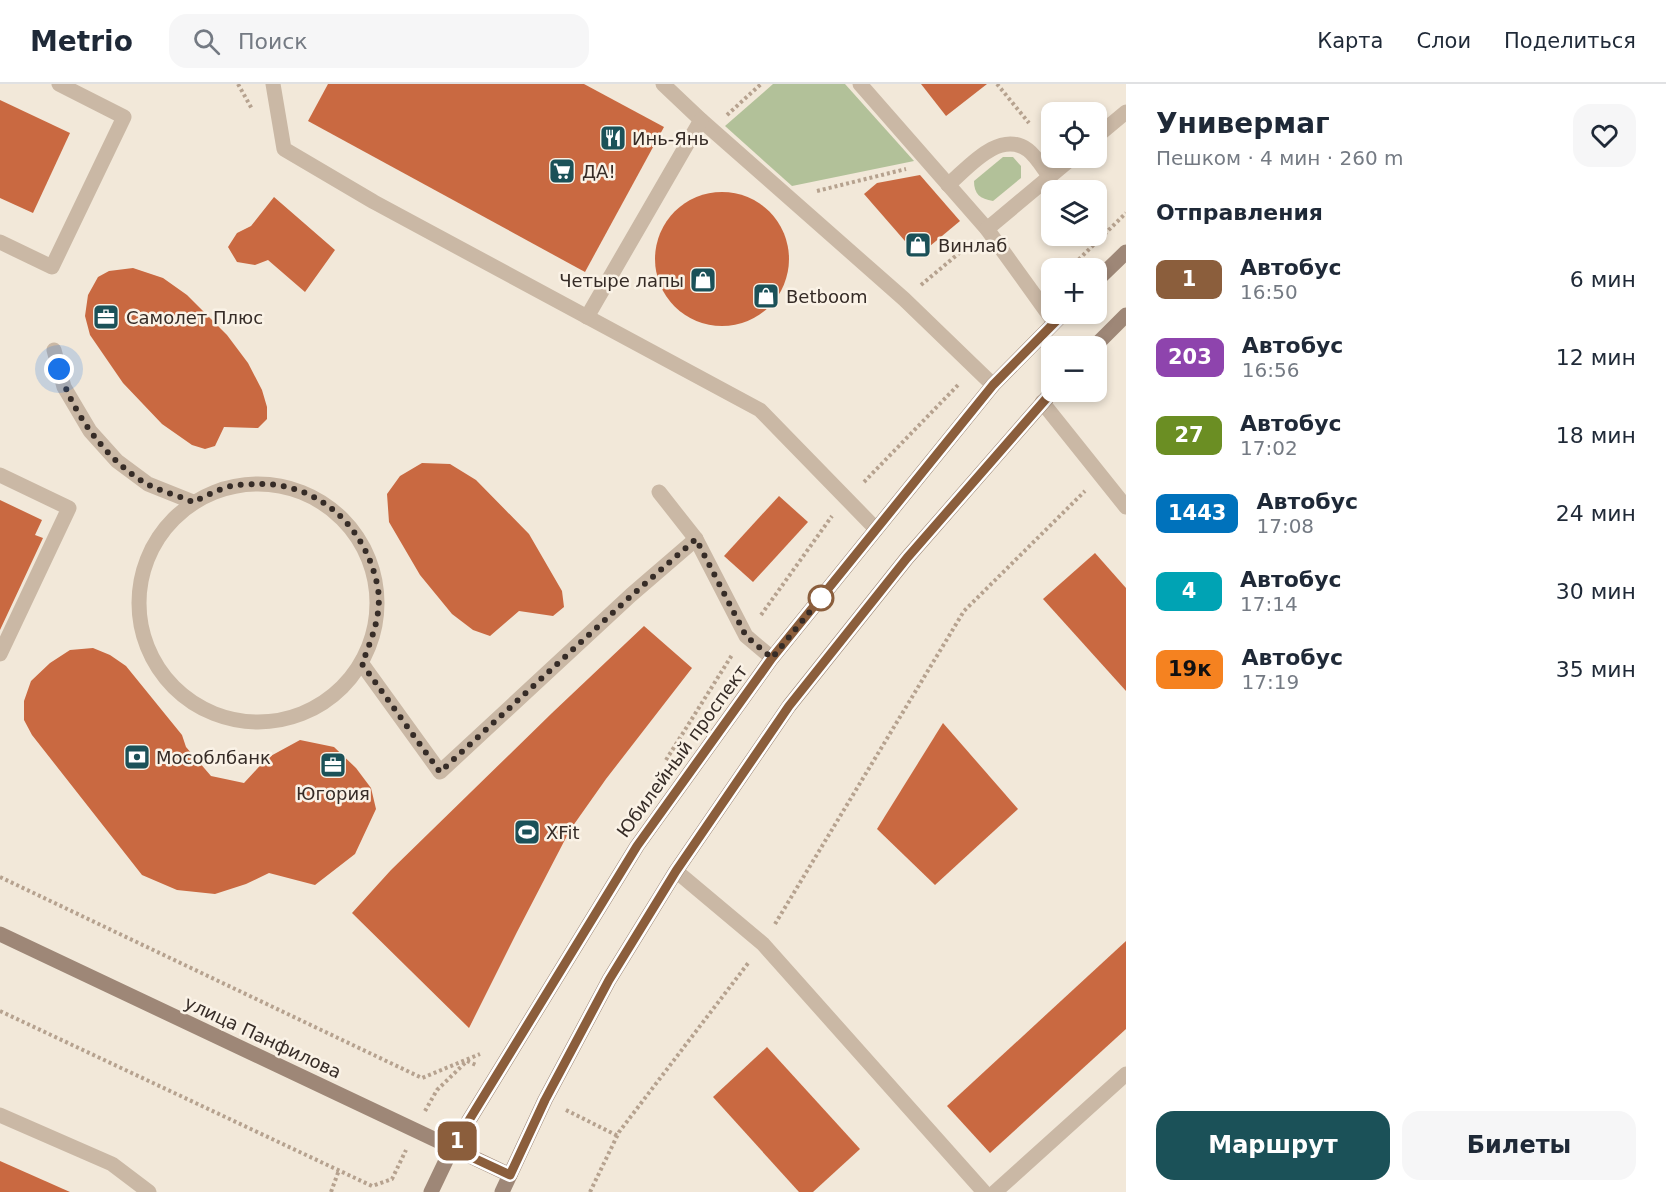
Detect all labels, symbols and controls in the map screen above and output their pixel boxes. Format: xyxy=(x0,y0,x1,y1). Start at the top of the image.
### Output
search box xyxy=(169,14,589,68)
text: Metrio xyxy=(30,25,133,58)
icon: search xyxy=(190,25,223,58)
text: Поиск xyxy=(238,29,308,54)
text: Карта xyxy=(1317,29,1383,53)
text: Слои xyxy=(1416,29,1471,53)
text: Поделиться xyxy=(1504,29,1636,53)
map controls xyxy=(1041,102,1107,402)
button: locate xyxy=(1041,102,1107,168)
button: heart xyxy=(1573,104,1636,167)
text: Универмаг xyxy=(1156,107,1330,140)
restaurant icon: Инь-Янь xyxy=(598,123,628,153)
place label: Инь-Янь xyxy=(632,128,709,149)
text: Пешком · 4 мин · 260 m xyxy=(1156,146,1403,170)
supermarket icon: ДА! xyxy=(547,156,577,186)
place label: ДА! xyxy=(582,161,616,182)
button: layers xyxy=(1041,180,1107,246)
text: Отправления xyxy=(1156,200,1323,225)
shop icon: Винлаб xyxy=(903,230,933,260)
place label: Винлаб xyxy=(938,235,1007,256)
text: Автобус xyxy=(1240,255,1342,280)
button: + xyxy=(1041,258,1107,324)
shop icon: Четыре лапы xyxy=(688,265,718,295)
text: 1 xyxy=(1182,267,1196,291)
text: 6 мин xyxy=(1570,267,1636,292)
place label: Четыре лапы xyxy=(559,270,684,291)
text: 16:50 xyxy=(1240,280,1298,304)
shop icon: Betboom xyxy=(751,281,781,311)
place label: Betboom xyxy=(786,286,867,307)
office icon: Самолет Плюс xyxy=(91,302,121,332)
place label: Самолет Плюс xyxy=(126,307,263,328)
text: Автобус xyxy=(1242,333,1343,358)
button: − xyxy=(1041,336,1107,402)
text: 203 xyxy=(1168,345,1212,369)
text: 12 мин xyxy=(1556,345,1636,370)
your location xyxy=(44,354,74,384)
text: 16:56 xyxy=(1242,358,1299,382)
text: Автобус xyxy=(1240,411,1342,436)
text: 27 xyxy=(1174,423,1204,447)
text: 18 мин xyxy=(1556,423,1636,448)
text: 17:02 xyxy=(1240,436,1298,460)
text: Автобус xyxy=(1256,489,1358,514)
text: 1443 xyxy=(1168,501,1226,525)
text: 24 мин xyxy=(1556,501,1636,526)
text: 17:08 xyxy=(1256,514,1314,538)
text: Автобус xyxy=(1240,567,1342,592)
text: 4 xyxy=(1182,579,1196,603)
text: 30 мин xyxy=(1556,579,1636,604)
unlabelled marker xyxy=(808,585,834,611)
text: 17:14 xyxy=(1240,592,1298,616)
text: Автобус xyxy=(1241,645,1343,670)
text: 19к xyxy=(1168,657,1211,681)
text: 35 мин xyxy=(1556,657,1636,682)
street label: Юбилейный проспект xyxy=(612,661,752,841)
text: 17:19 xyxy=(1241,670,1299,694)
bank icon: Мособлбанк xyxy=(122,742,152,772)
place label: Мособлбанк xyxy=(156,747,271,768)
office icon: Югория xyxy=(318,750,348,780)
place label: Югория xyxy=(296,783,370,804)
sports icon: XFit xyxy=(512,817,542,847)
place label: XFit xyxy=(546,822,579,843)
street label: улица Панфилова xyxy=(181,991,345,1083)
button: Маршрут xyxy=(1156,1111,1390,1180)
button: Билеты xyxy=(1402,1111,1636,1180)
line badge: 1 xyxy=(438,1122,476,1160)
text: 1 xyxy=(450,1129,464,1153)

